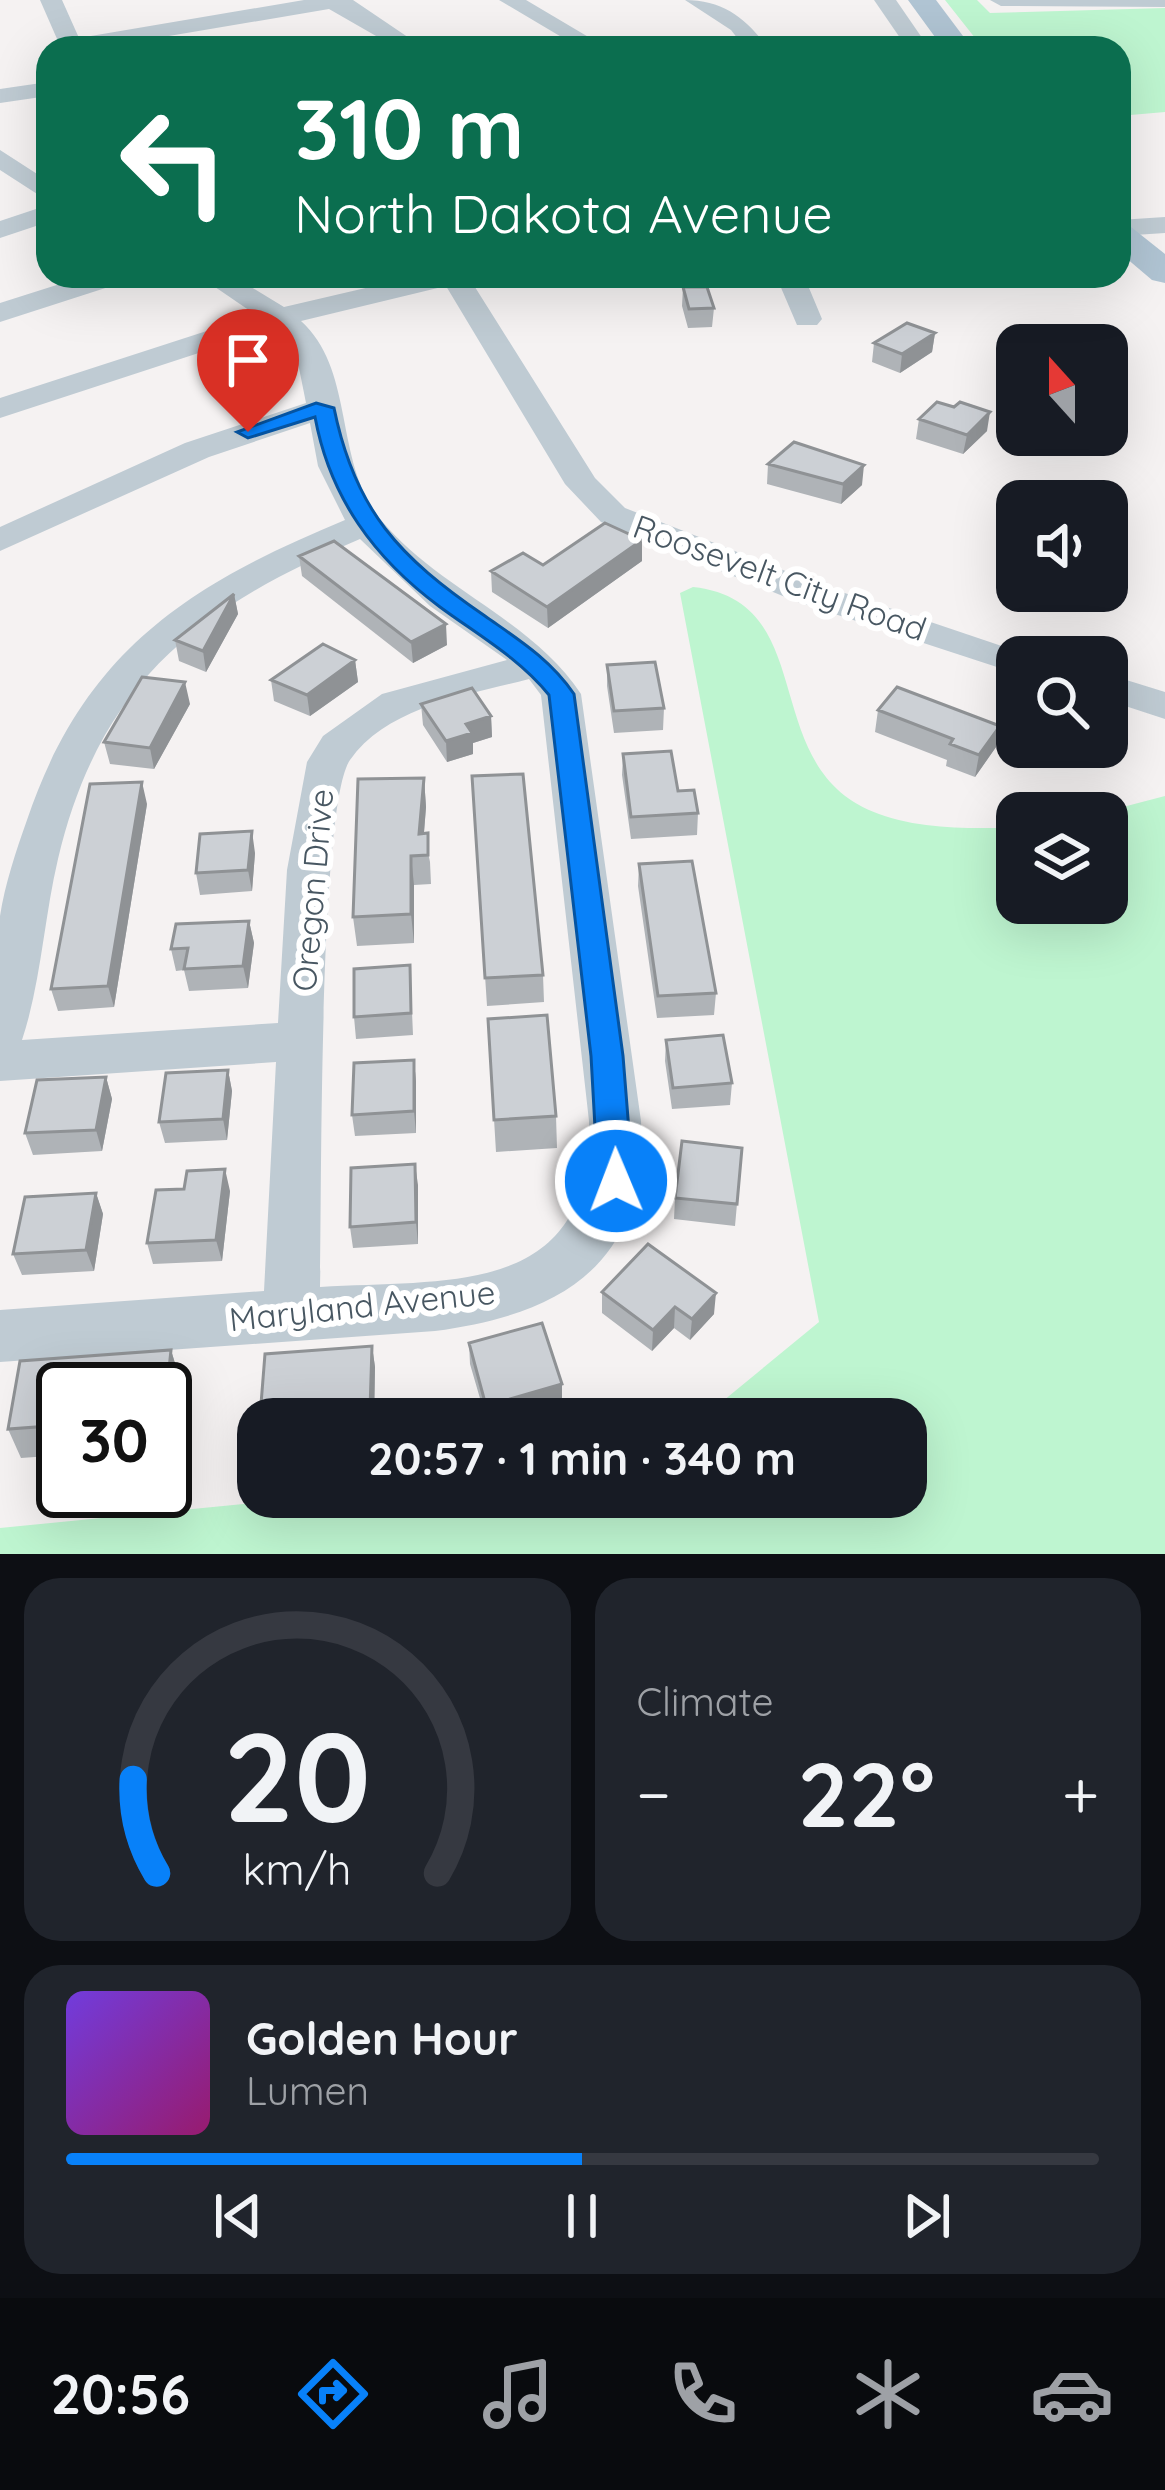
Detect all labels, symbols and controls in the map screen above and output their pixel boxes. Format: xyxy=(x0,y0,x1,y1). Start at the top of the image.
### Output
text: 310 m xyxy=(294,75,524,180)
icon: left xyxy=(96,84,252,240)
text: North Dakota Avenue xyxy=(294,179,833,247)
pin xyxy=(197,309,299,432)
north arrow xyxy=(996,324,1128,456)
map controls xyxy=(996,324,1128,924)
icon: arrive xyxy=(215,327,281,393)
button: sound xyxy=(996,480,1128,612)
street label: Roosevelt City Road xyxy=(628,505,932,649)
button: search xyxy=(996,636,1128,768)
street label: Oregon Drive xyxy=(283,787,341,993)
button: layers xyxy=(996,792,1128,924)
position arrow xyxy=(553,1118,679,1244)
street label: Maryland Avenue xyxy=(227,1271,497,1339)
speed limit sign: 30 xyxy=(36,1362,192,1518)
text: 20:57 · 1 min · 340 m xyxy=(368,1430,796,1486)
text: Climate xyxy=(637,1677,774,1726)
text: 20 xyxy=(223,1697,371,1853)
text: 22° xyxy=(797,1737,935,1850)
text: − xyxy=(637,1752,671,1835)
text: + xyxy=(1062,1752,1099,1835)
text: km/h xyxy=(243,1841,352,1895)
text: Golden Hour xyxy=(246,2010,518,2066)
text: Lumen xyxy=(246,2066,369,2115)
icon: previous xyxy=(205,2183,271,2249)
icon: pause xyxy=(549,2183,615,2249)
icon: next xyxy=(894,2183,960,2249)
icon: directions xyxy=(291,2352,375,2436)
icon: music xyxy=(476,2352,560,2436)
icon: phone xyxy=(661,2352,745,2436)
icon: climate xyxy=(846,2352,930,2436)
icon: car xyxy=(1030,2352,1114,2436)
text: 20:56 xyxy=(50,2360,190,2428)

